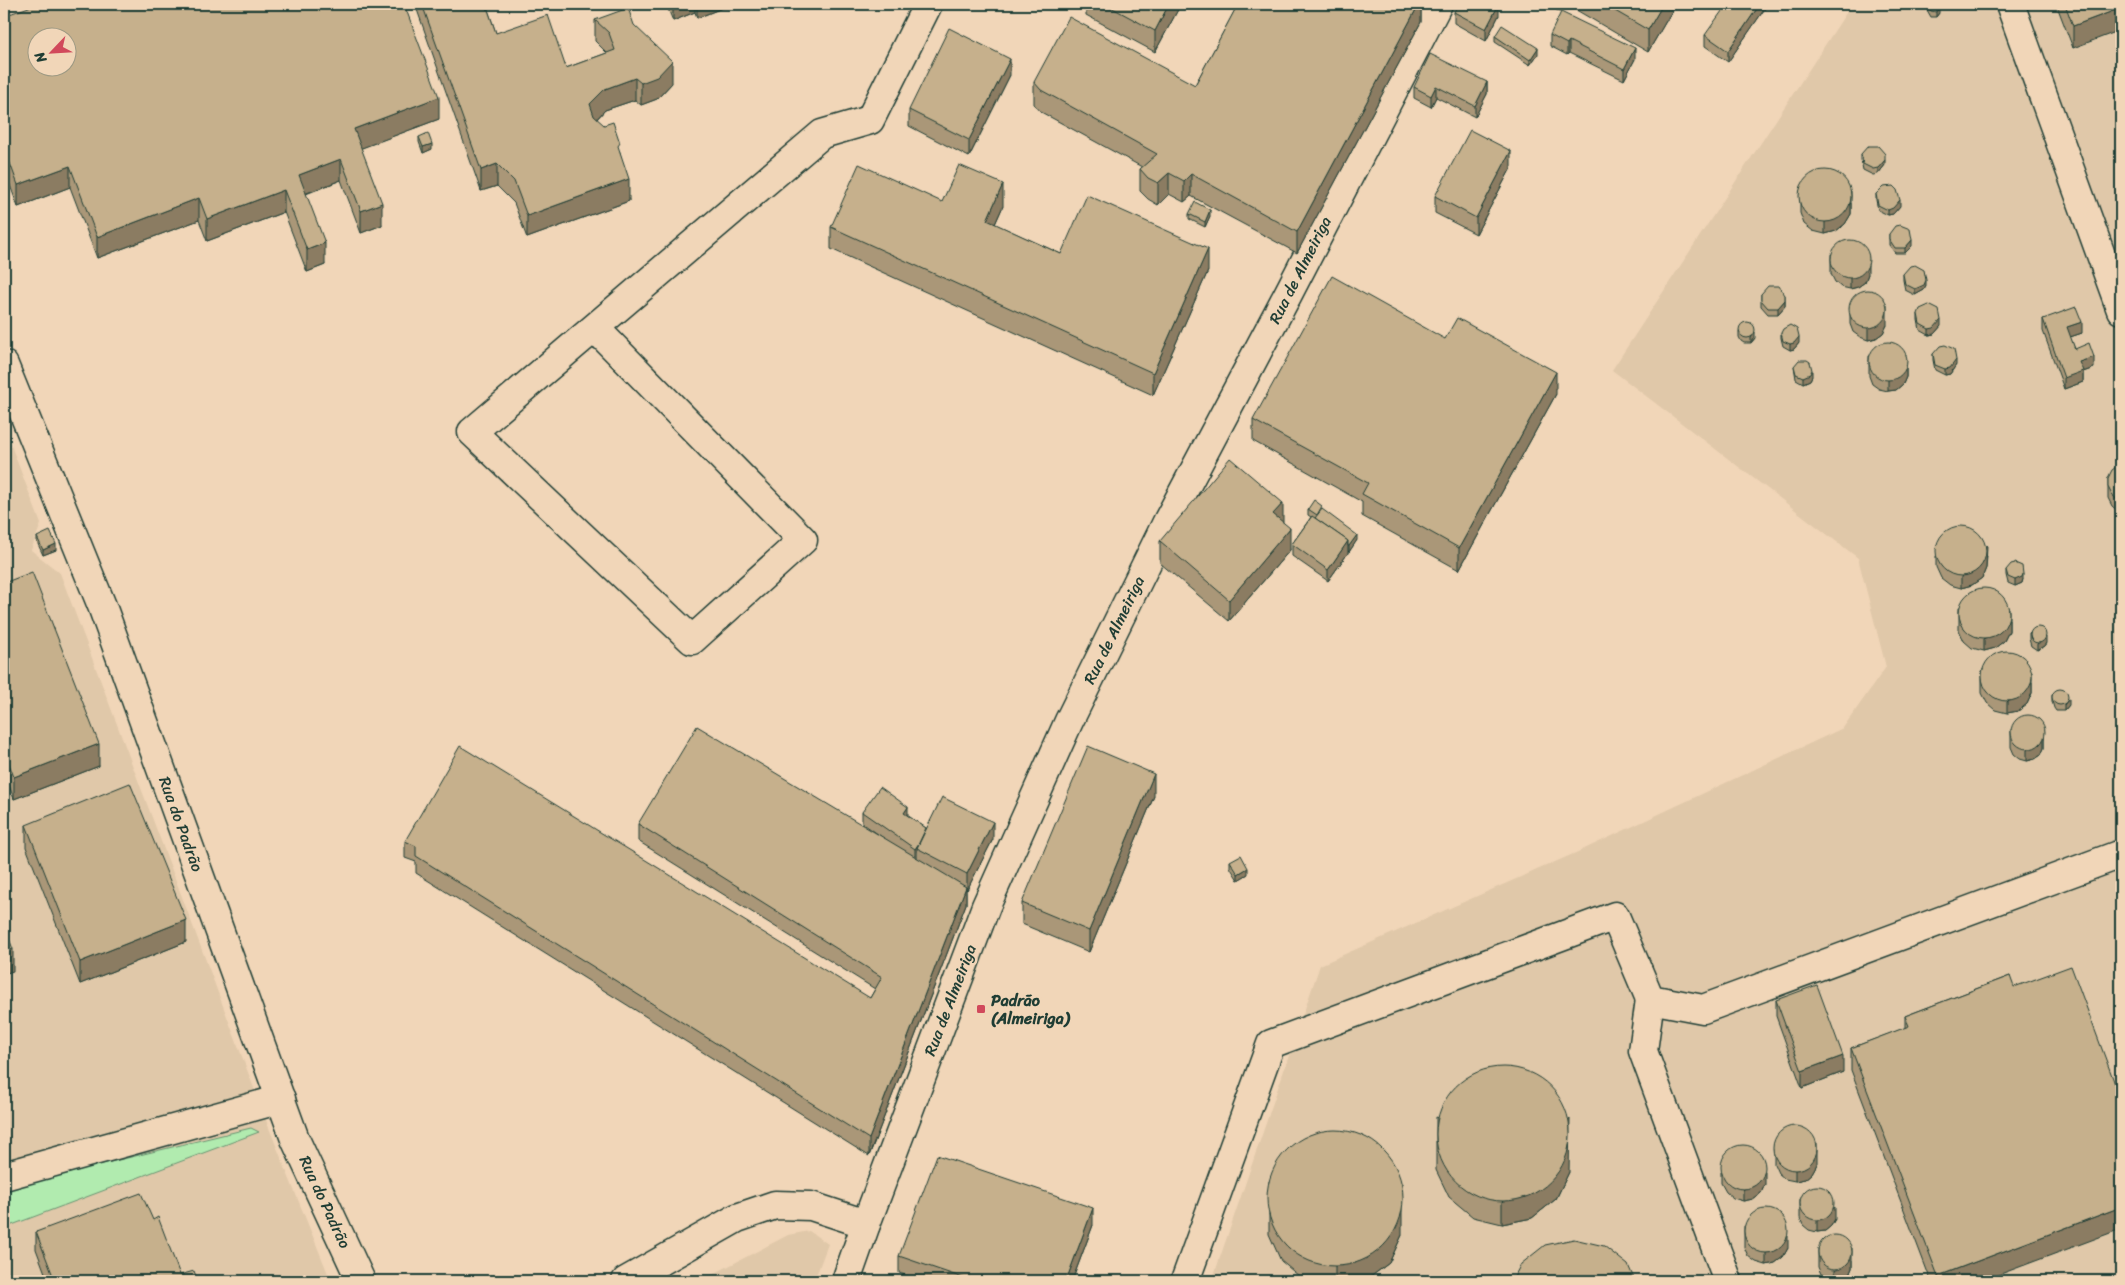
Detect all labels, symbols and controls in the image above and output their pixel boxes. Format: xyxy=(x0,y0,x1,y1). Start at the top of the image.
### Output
north arrow xyxy=(28,28,78,78)
text: N xyxy=(27,47,54,68)
street label: Rua de Almeiriga xyxy=(1260,211,1340,329)
street label: Rua de Almeiriga xyxy=(1075,571,1153,689)
street label: Rua do Padrão xyxy=(150,772,212,876)
street label: Rua de Almeiriga xyxy=(915,940,985,1060)
place label: Padrão (Almeiriga) xyxy=(991,986,1071,1033)
marker: Padrão (Almeiriga) xyxy=(975,1003,987,1015)
street label: Rua do Padrão xyxy=(291,1151,359,1253)

